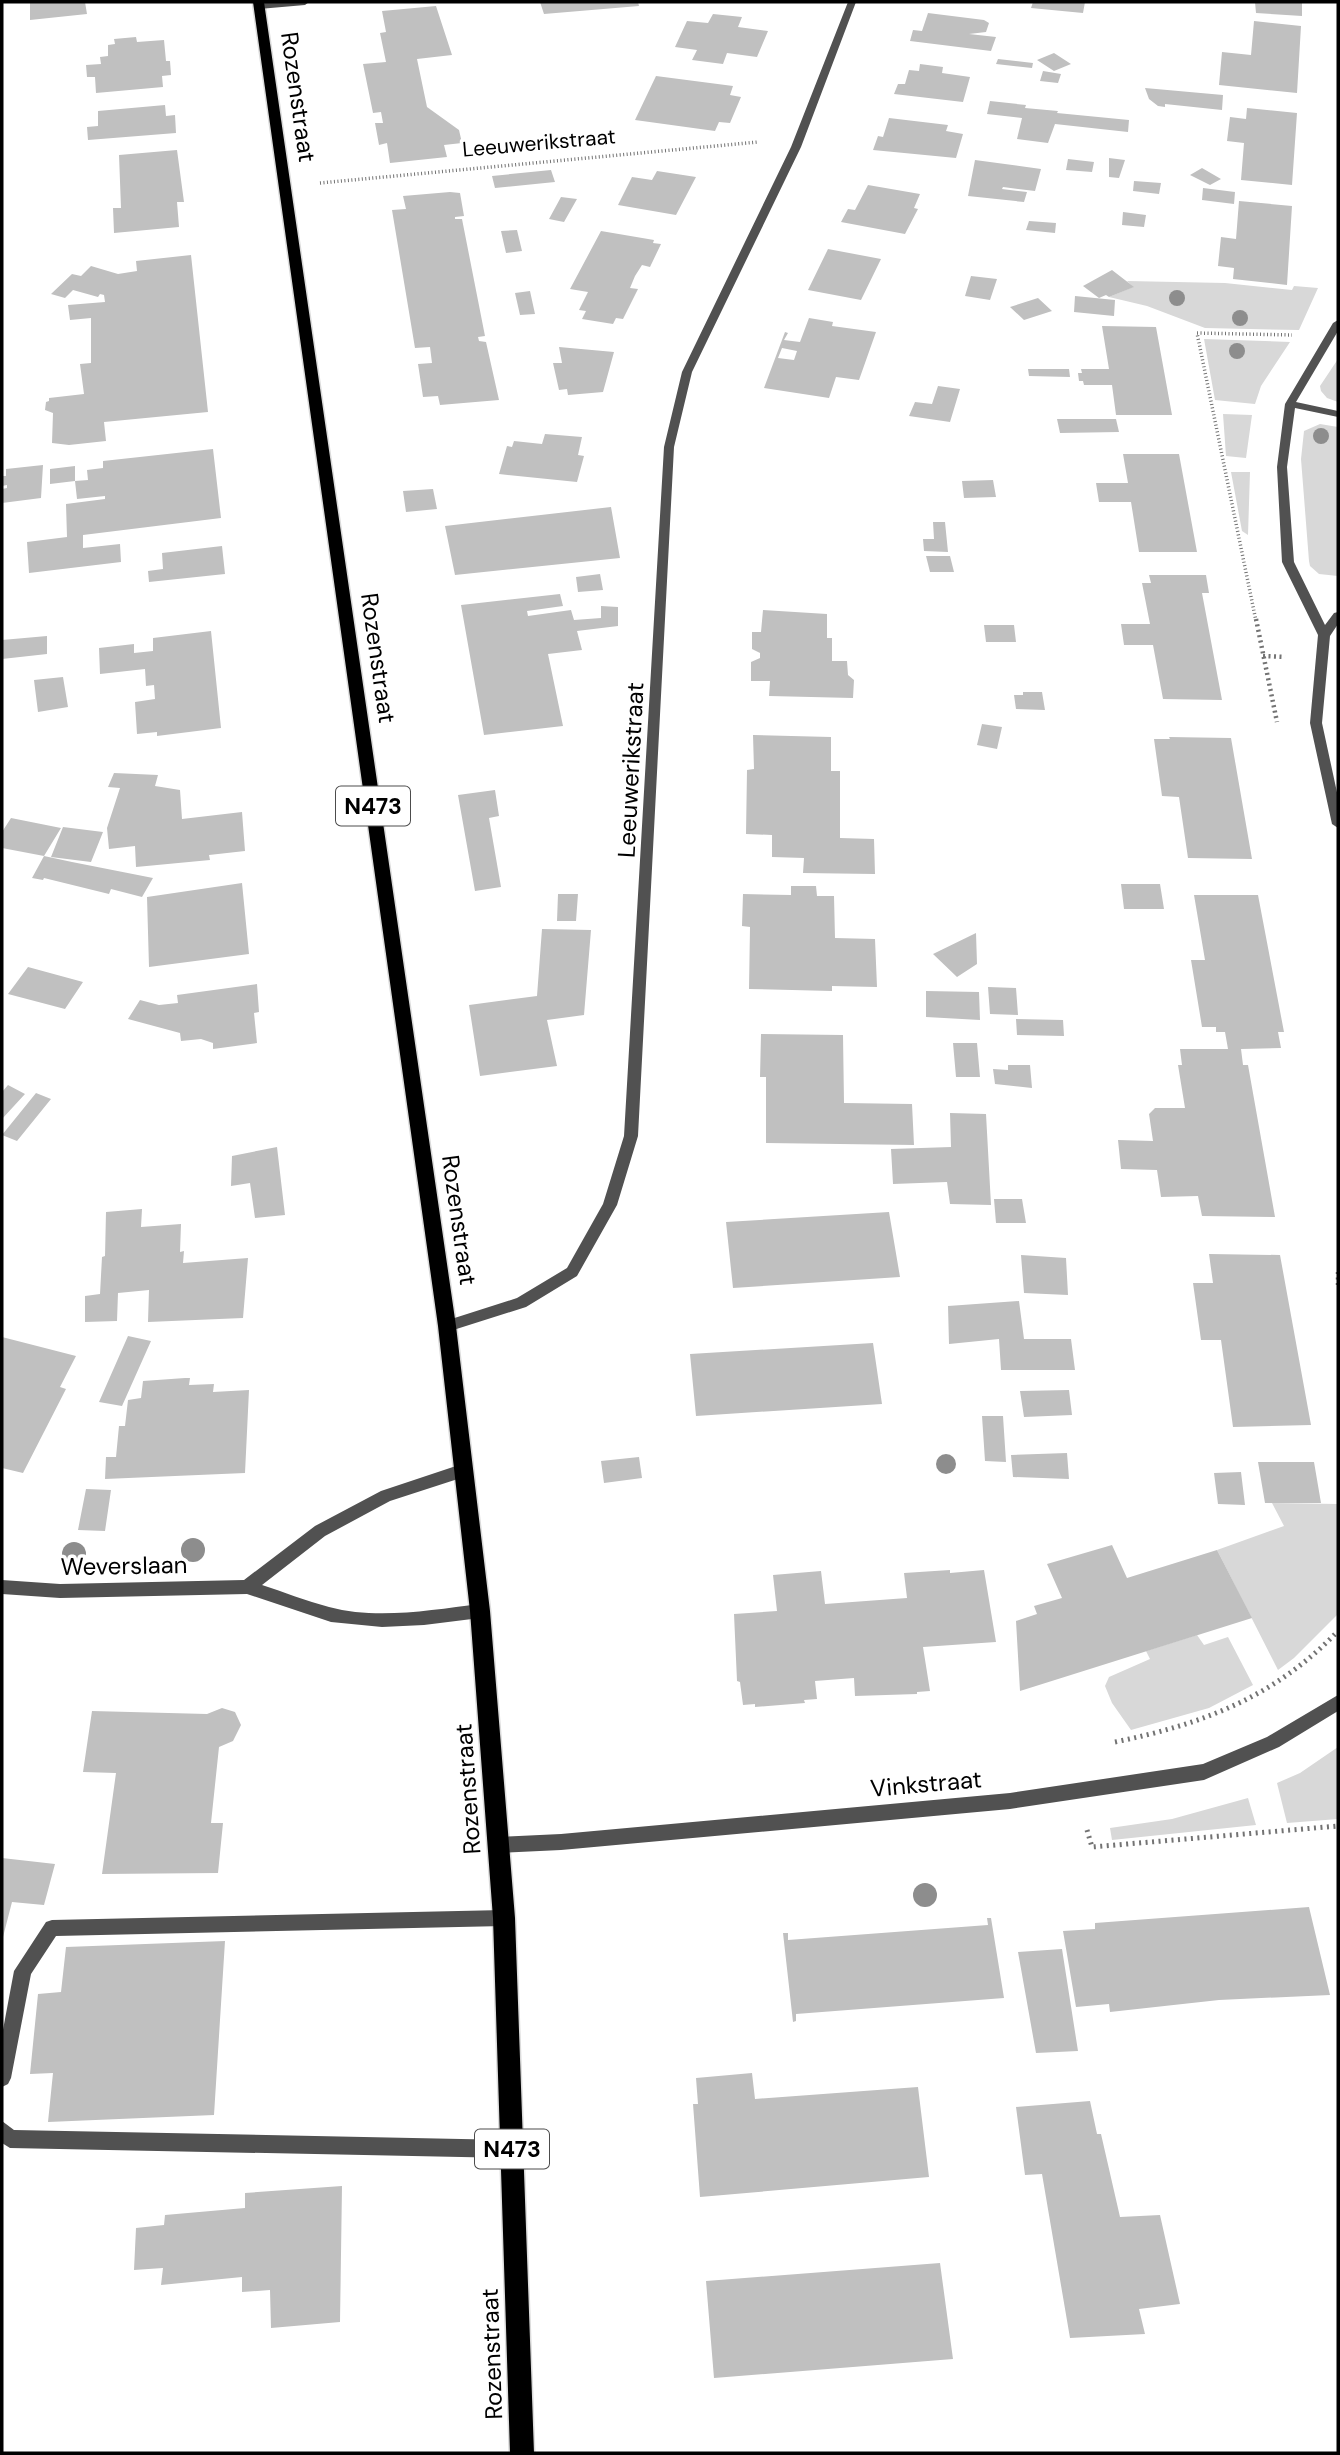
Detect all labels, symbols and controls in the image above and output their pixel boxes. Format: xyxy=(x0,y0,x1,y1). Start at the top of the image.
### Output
street label: Rozenstraat xyxy=(274,30,323,164)
street label: Leeuwerikstraat xyxy=(461,122,617,164)
street label: Rozenstraat xyxy=(354,591,403,725)
street label: Leeuwerikstraat xyxy=(610,681,651,859)
road number: N473 xyxy=(336,786,410,826)
street label: Rozenstraat xyxy=(435,1153,484,1287)
street label: Weverslaan xyxy=(60,1549,188,1582)
street label: Rozenstraat xyxy=(447,1723,488,1856)
street label: Vinkstraat xyxy=(869,1763,983,1804)
road number: N473 xyxy=(475,2130,549,2168)
street label: Rozenstraat xyxy=(474,2288,509,2420)

